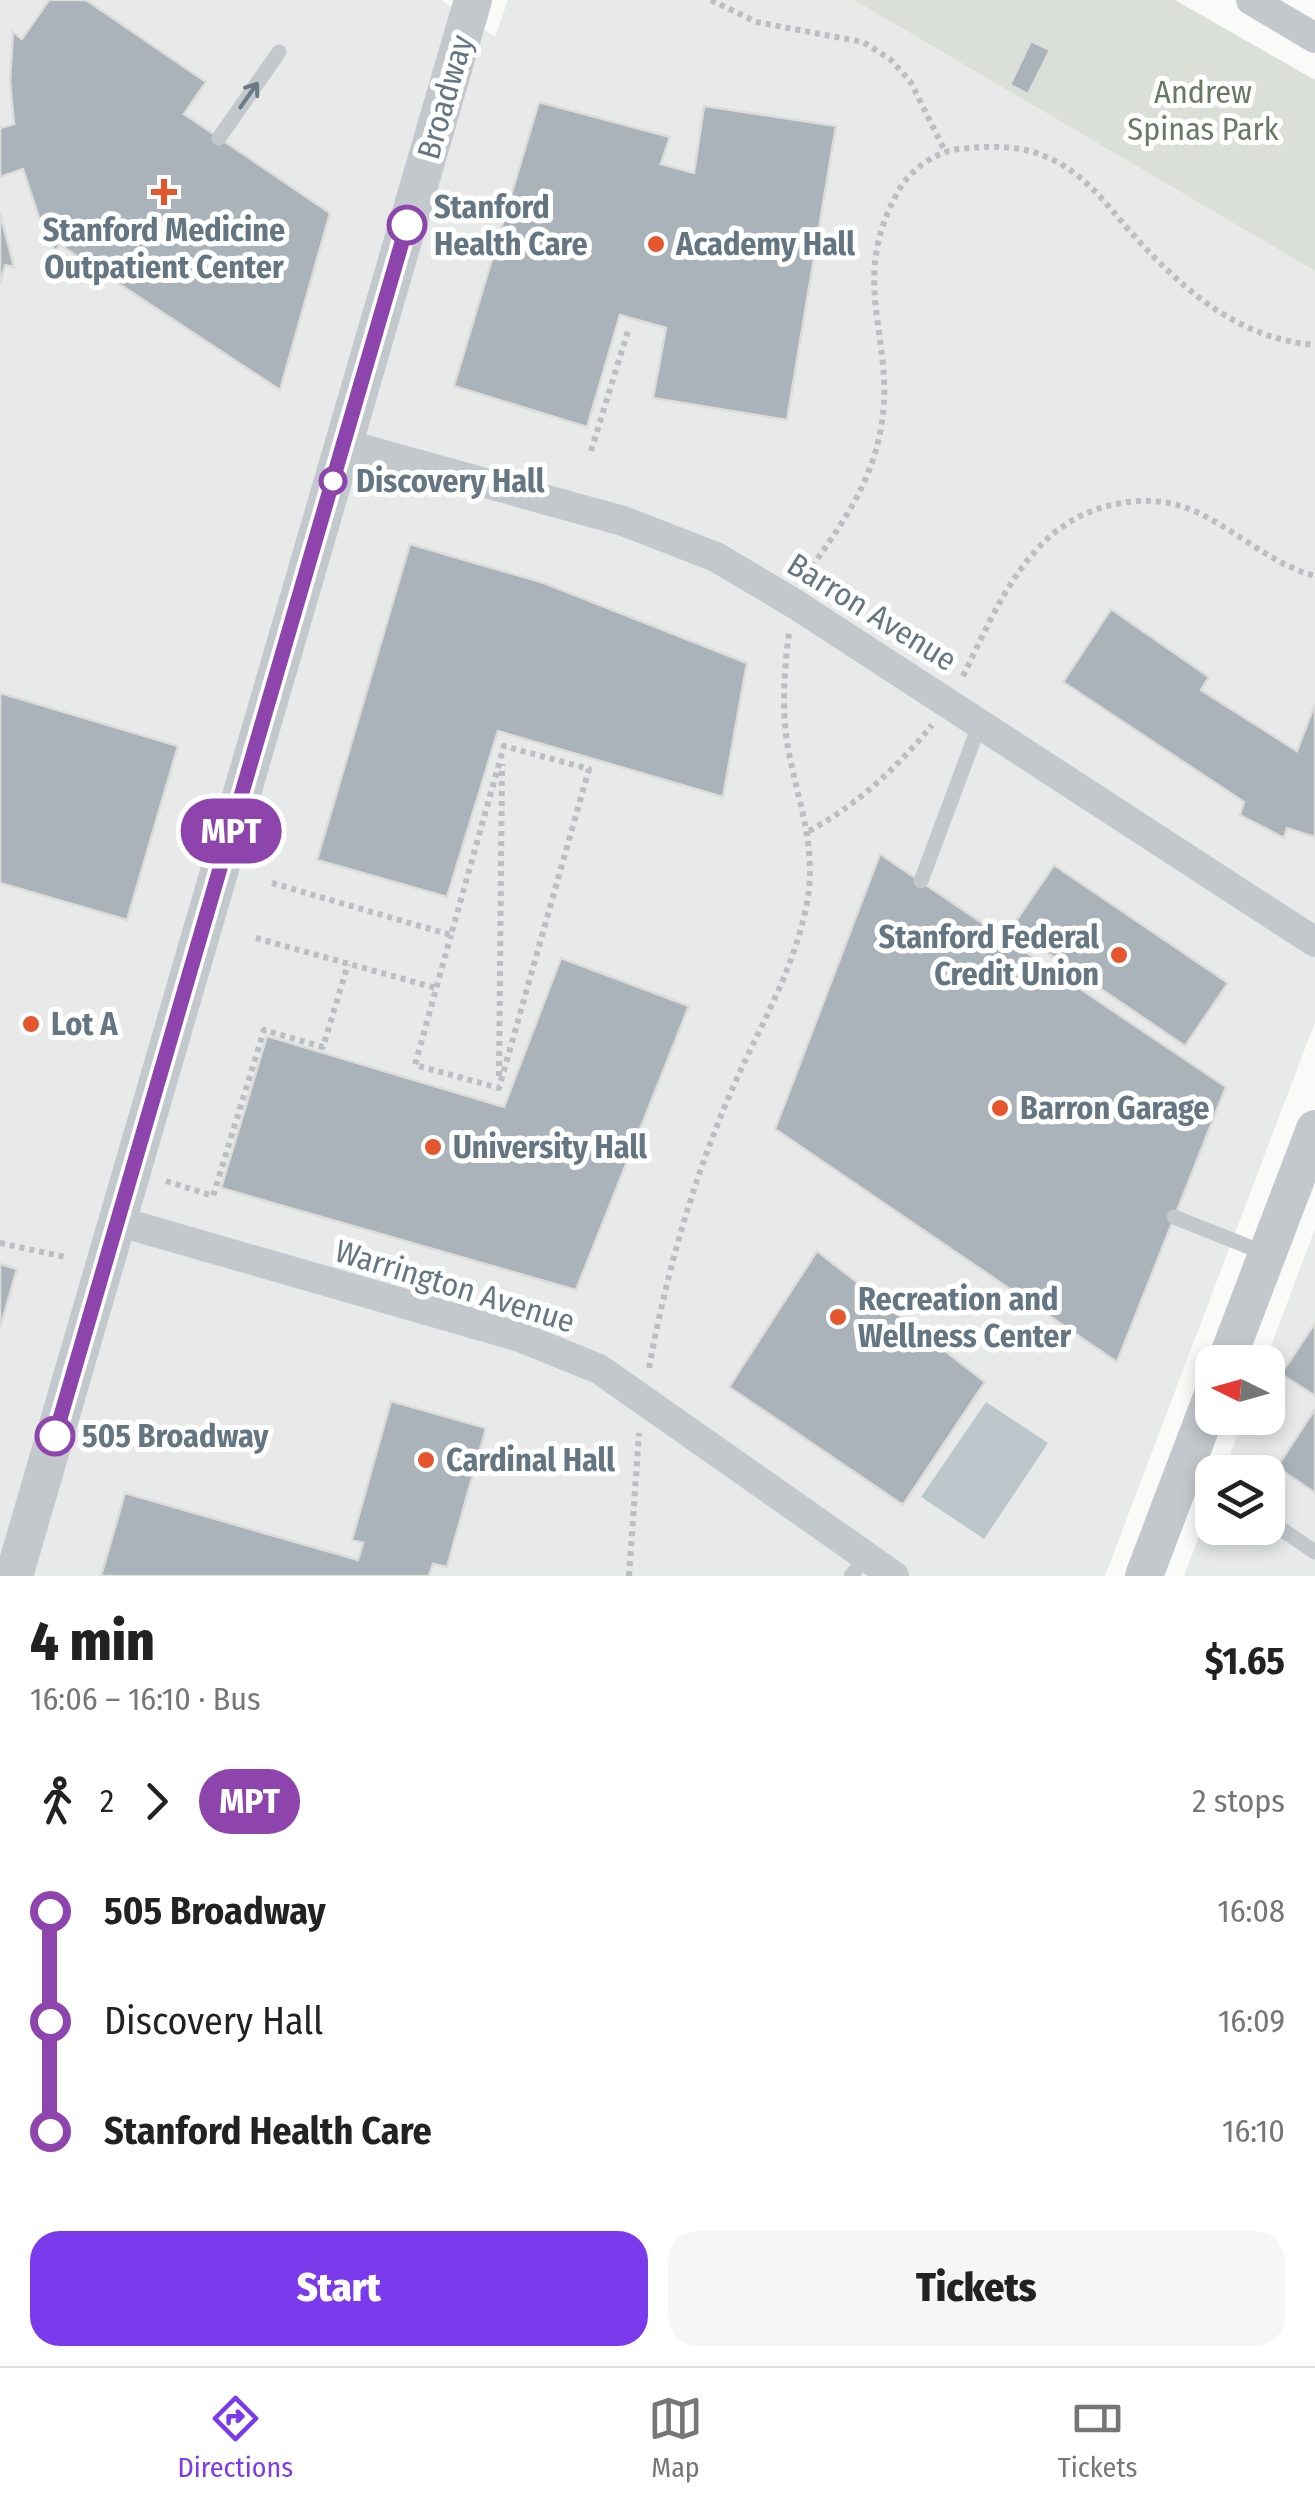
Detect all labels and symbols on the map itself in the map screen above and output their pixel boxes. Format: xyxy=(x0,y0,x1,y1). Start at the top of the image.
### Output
street label: Broadway xyxy=(409,30,481,163)
park label: Andrew Spinas Park xyxy=(1127,73,1279,148)
one-way arrow xyxy=(238,82,259,109)
marker: Stanford Medicine Outpatient Center xyxy=(151,179,177,205)
place label: Stanford Health Care xyxy=(434,188,588,263)
marker: Stanford Health Care xyxy=(388,206,426,244)
place label: Stanford Medicine Outpatient Center xyxy=(43,211,285,286)
place label: Academy Hall xyxy=(675,225,855,263)
marker: Academy Hall xyxy=(645,233,667,255)
place label: Discovery Hall xyxy=(356,462,545,500)
marker: Discovery Hall xyxy=(320,468,346,494)
street label: Barron Avenue xyxy=(781,545,963,679)
line badge: MPT xyxy=(174,798,288,864)
place label: Stanford Federal Credit Union xyxy=(879,918,1099,993)
marker: Stanford Federal Credit Union xyxy=(1108,944,1130,966)
place label: Lot A xyxy=(51,1005,118,1043)
marker: Lot A xyxy=(20,1013,42,1035)
place label: Barron Garage xyxy=(1020,1089,1209,1127)
marker: Barron Garage xyxy=(989,1097,1011,1119)
place label: University Hall xyxy=(453,1128,647,1166)
marker: University Hall xyxy=(422,1136,444,1158)
street label: Warrington Avenue xyxy=(331,1232,579,1340)
place label: Recreation and Wellness Center xyxy=(858,1280,1072,1355)
marker: Recreation and Wellness Center xyxy=(827,1306,849,1328)
north arrow xyxy=(1195,1345,1285,1435)
marker: 505 Broadway xyxy=(36,1417,74,1455)
place label: 505 Broadway xyxy=(82,1417,269,1455)
place label: Cardinal Hall xyxy=(446,1441,615,1479)
marker: Cardinal Hall xyxy=(415,1449,437,1471)

